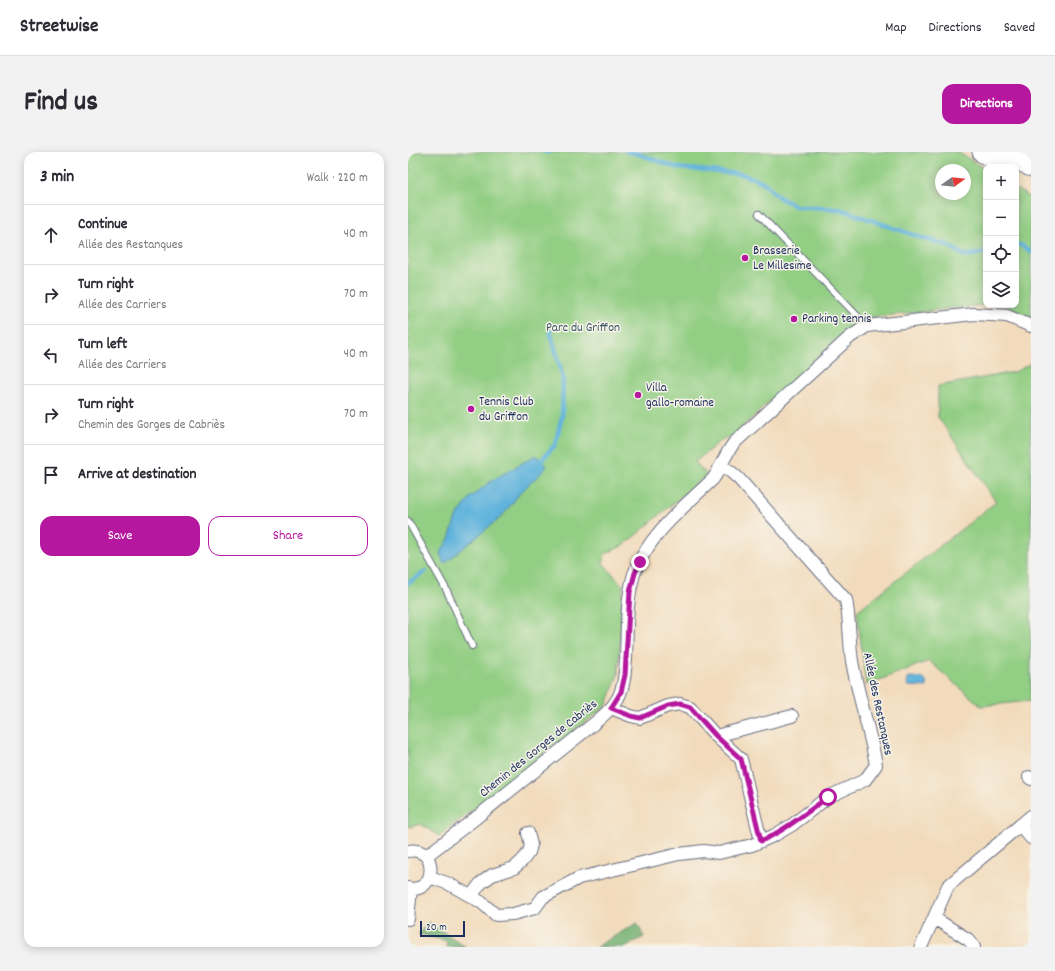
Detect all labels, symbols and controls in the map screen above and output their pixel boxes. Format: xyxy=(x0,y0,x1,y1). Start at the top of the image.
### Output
text: Streetwise xyxy=(20,14,98,41)
text: Map xyxy=(885,18,907,38)
text: Directions xyxy=(929,18,982,38)
text: Saved xyxy=(1004,18,1035,38)
text: Find us xyxy=(24,84,98,124)
button: Directions xyxy=(942,84,1031,124)
north arrow xyxy=(935,164,971,200)
map controls xyxy=(983,164,1019,308)
button: + xyxy=(983,164,1019,200)
text: 3 min xyxy=(40,166,74,190)
text: Walk · 220 m xyxy=(307,169,368,188)
button: − xyxy=(983,200,1019,236)
text: Continue xyxy=(78,214,127,236)
icon: ahead xyxy=(40,224,62,246)
text: 40 m xyxy=(344,225,368,244)
text: Allée des Restanques xyxy=(78,236,183,255)
button: locate xyxy=(983,236,1019,272)
place label: Brasserie Le Millesime xyxy=(753,242,812,276)
marker: Brasserie Le Millesime xyxy=(740,253,750,263)
button: layers xyxy=(983,272,1019,308)
text: Turn right xyxy=(78,274,134,296)
icon: right xyxy=(40,284,62,306)
text: 70 m xyxy=(344,285,368,304)
text: Allée des Carriers xyxy=(78,296,166,315)
place label: Parking tennis xyxy=(802,310,872,329)
marker: Parking tennis xyxy=(789,314,799,324)
park label: Parc du Griffon xyxy=(546,319,620,338)
text: Turn left xyxy=(78,334,127,356)
icon: left xyxy=(40,344,62,366)
text: 40 m xyxy=(344,345,368,364)
text: Allée des Carriers xyxy=(78,356,166,375)
place label: Villa gallo-romaine xyxy=(646,379,714,413)
marker: Villa gallo-romaine xyxy=(633,390,643,400)
place label: Tennis Club du Griffon xyxy=(479,393,534,427)
text: Turn right xyxy=(78,394,134,416)
icon: right xyxy=(40,404,62,426)
marker: Tennis Club du Griffon xyxy=(466,404,476,414)
text: 70 m xyxy=(344,405,368,424)
text: Chemin des Gorges de Cabriès xyxy=(78,416,225,435)
icon: arrive xyxy=(40,464,62,486)
text: Arrive at destination xyxy=(78,464,196,486)
button: Save xyxy=(40,516,200,556)
button: Share xyxy=(208,516,368,556)
route end xyxy=(631,553,649,571)
street label: Allée des Restanques xyxy=(857,651,897,757)
street label: Chemin des Gorges de Cabriès xyxy=(476,695,602,803)
route start xyxy=(819,788,837,806)
scale bar xyxy=(420,919,465,938)
text: 20 m xyxy=(426,920,447,936)

